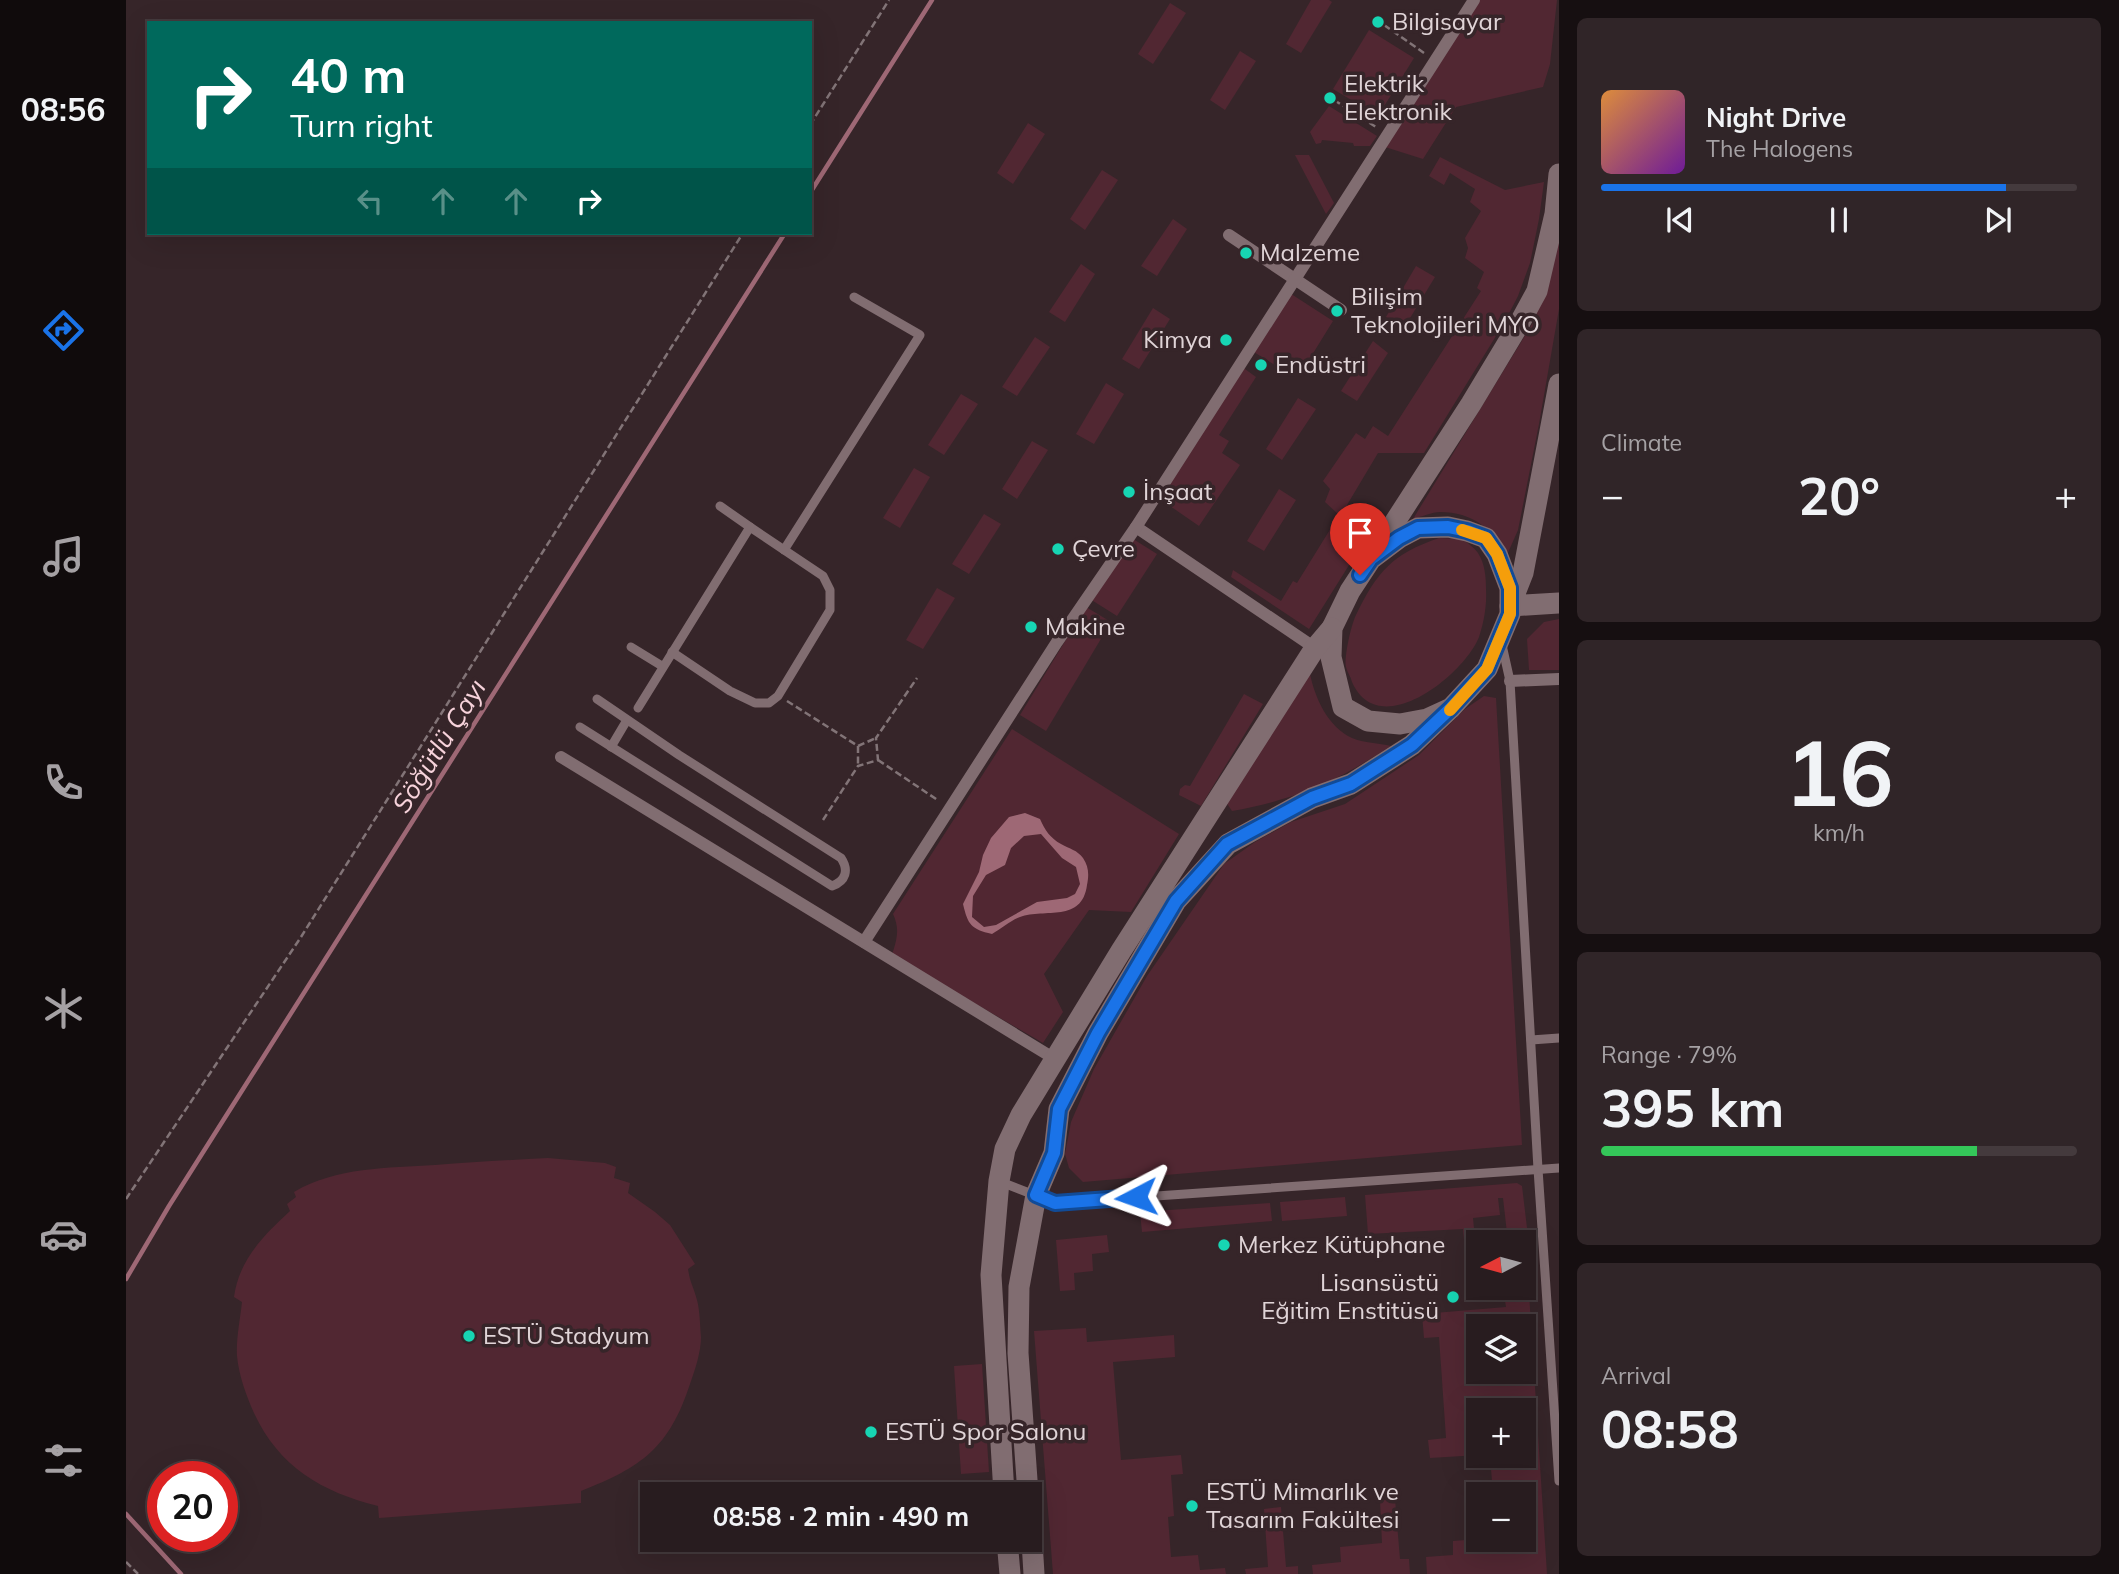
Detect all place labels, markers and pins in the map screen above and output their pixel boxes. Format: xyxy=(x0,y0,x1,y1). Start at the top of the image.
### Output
place label: Bilgisayar xyxy=(1392,6,1502,36)
marker: Bilgisayar xyxy=(1370,14,1386,30)
place label: Elektrik Elektronik xyxy=(1344,68,1452,126)
marker: Elektrik Elektronik xyxy=(1322,90,1338,106)
place label: Malzeme xyxy=(1260,237,1360,267)
marker: Malzeme xyxy=(1238,245,1254,261)
place label: Bilişim Teknolojileri MYO xyxy=(1351,281,1540,339)
marker: Bilişim Teknolojileri MYO xyxy=(1329,303,1345,319)
place label: Kimya xyxy=(1143,324,1212,354)
marker: Kimya xyxy=(1218,332,1234,348)
place label: Endüstri xyxy=(1275,349,1366,379)
marker: Endüstri xyxy=(1253,357,1269,373)
place label: İnşaat xyxy=(1143,476,1212,506)
marker: İnşaat xyxy=(1121,484,1137,500)
pin xyxy=(1330,503,1390,575)
place label: Çevre xyxy=(1072,533,1135,563)
marker: Çevre xyxy=(1050,541,1066,557)
place label: Makine xyxy=(1045,611,1125,641)
marker: Makine xyxy=(1023,619,1039,635)
place label: Merkez Kütüphane xyxy=(1238,1229,1445,1259)
marker: Merkez Kütüphane xyxy=(1216,1237,1232,1253)
place label: Lisansüstü Eğitim Enstitüsü xyxy=(1261,1267,1439,1325)
marker: Lisansüstü Eğitim Enstitüsü xyxy=(1445,1289,1461,1305)
place label: ESTÜ Stadyum xyxy=(483,1320,650,1350)
marker: ESTÜ Stadyum xyxy=(461,1328,477,1344)
place label: ESTÜ Spor Salonu xyxy=(885,1416,1086,1446)
marker: ESTÜ Spor Salonu xyxy=(863,1424,879,1440)
place label: ESTÜ Mimarlık ve Tasarım Fakültesi xyxy=(1206,1476,1399,1534)
marker: ESTÜ Mimarlık ve Tasarım Fakültesi xyxy=(1184,1498,1200,1514)

